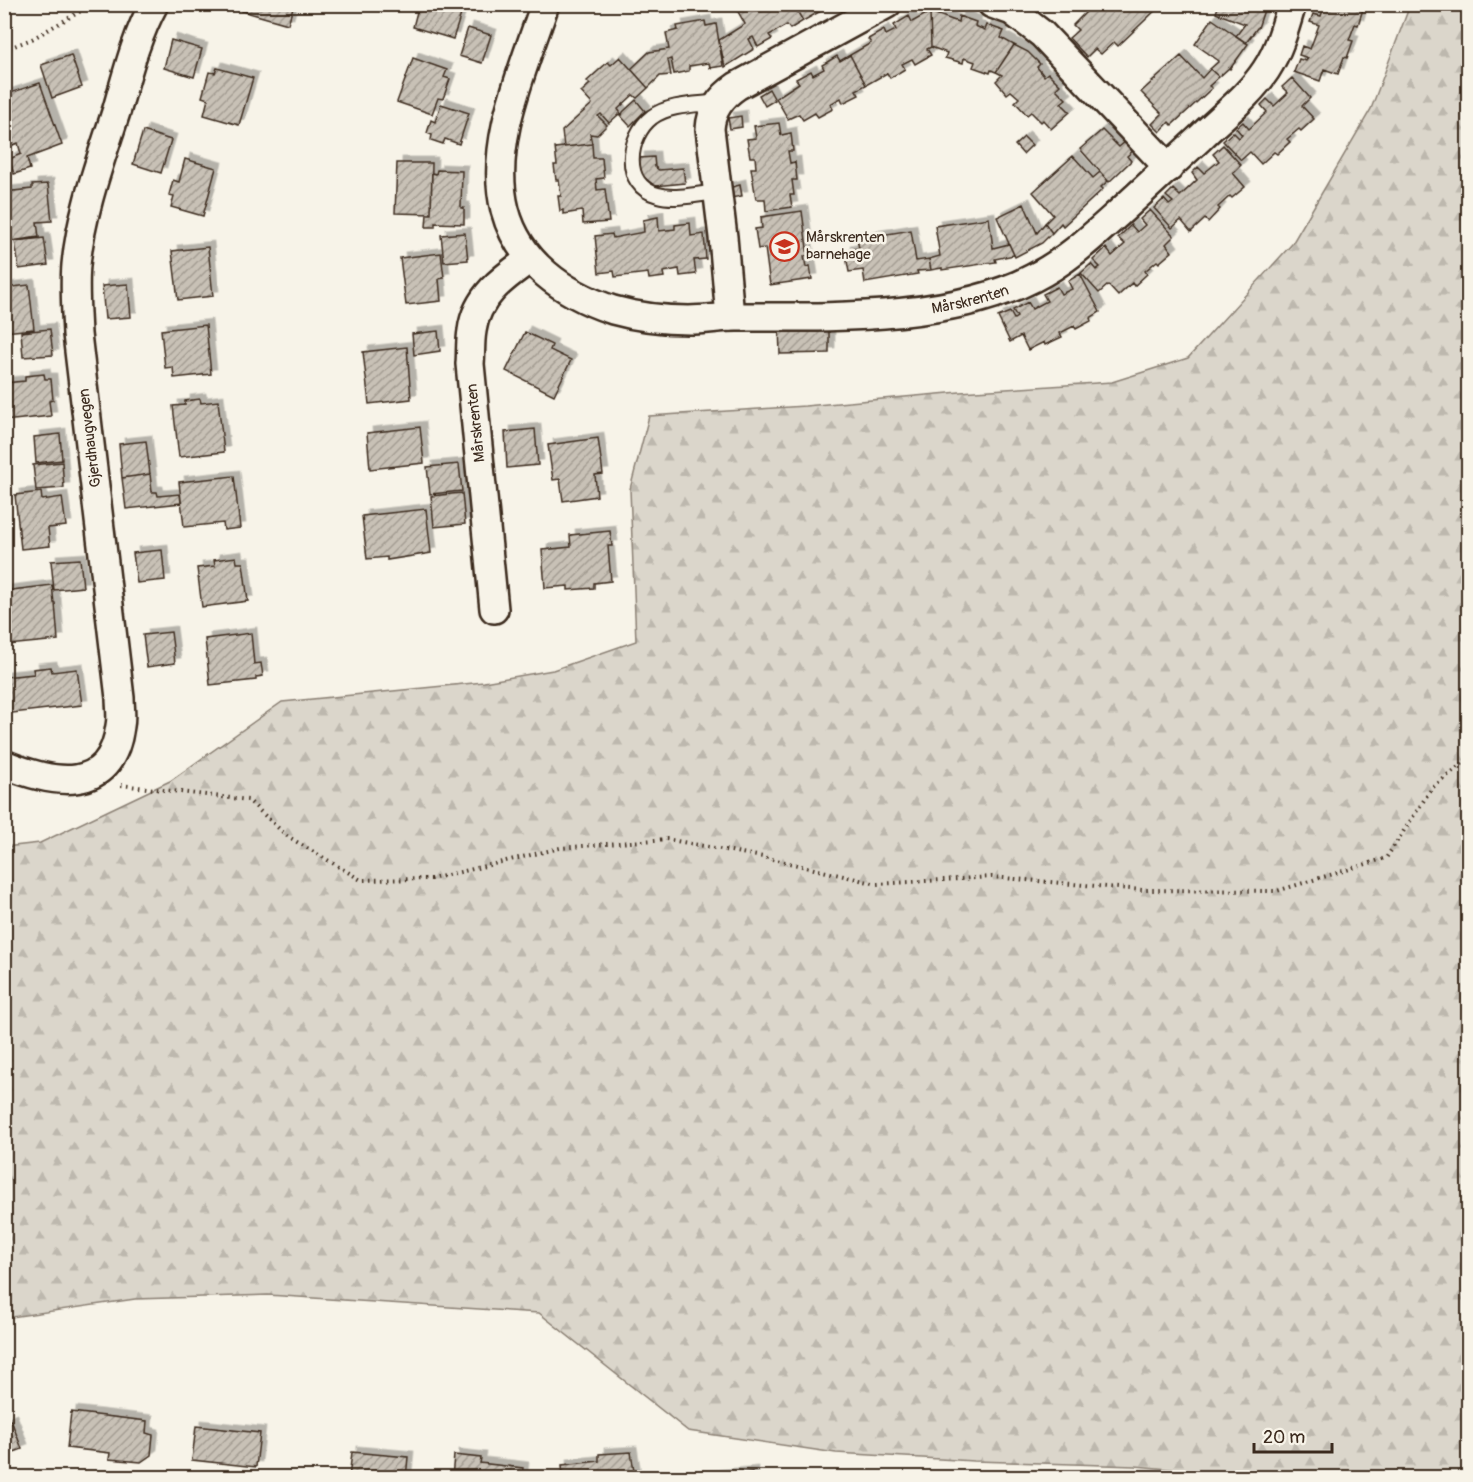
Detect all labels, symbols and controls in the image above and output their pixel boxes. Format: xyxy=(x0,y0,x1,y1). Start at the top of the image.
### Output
place label: Mårskrenten barnehage xyxy=(806,228,885,264)
school or university icon: Mårskrenten barnehage xyxy=(769,230,801,262)
street label: Mårskrenten xyxy=(930,280,1011,318)
street label: Mårskrenten xyxy=(462,383,490,463)
street label: Gjerdhaugvegen xyxy=(75,388,105,488)
scale bar xyxy=(1254,1416,1332,1454)
text: 20 m xyxy=(1263,1426,1305,1449)

